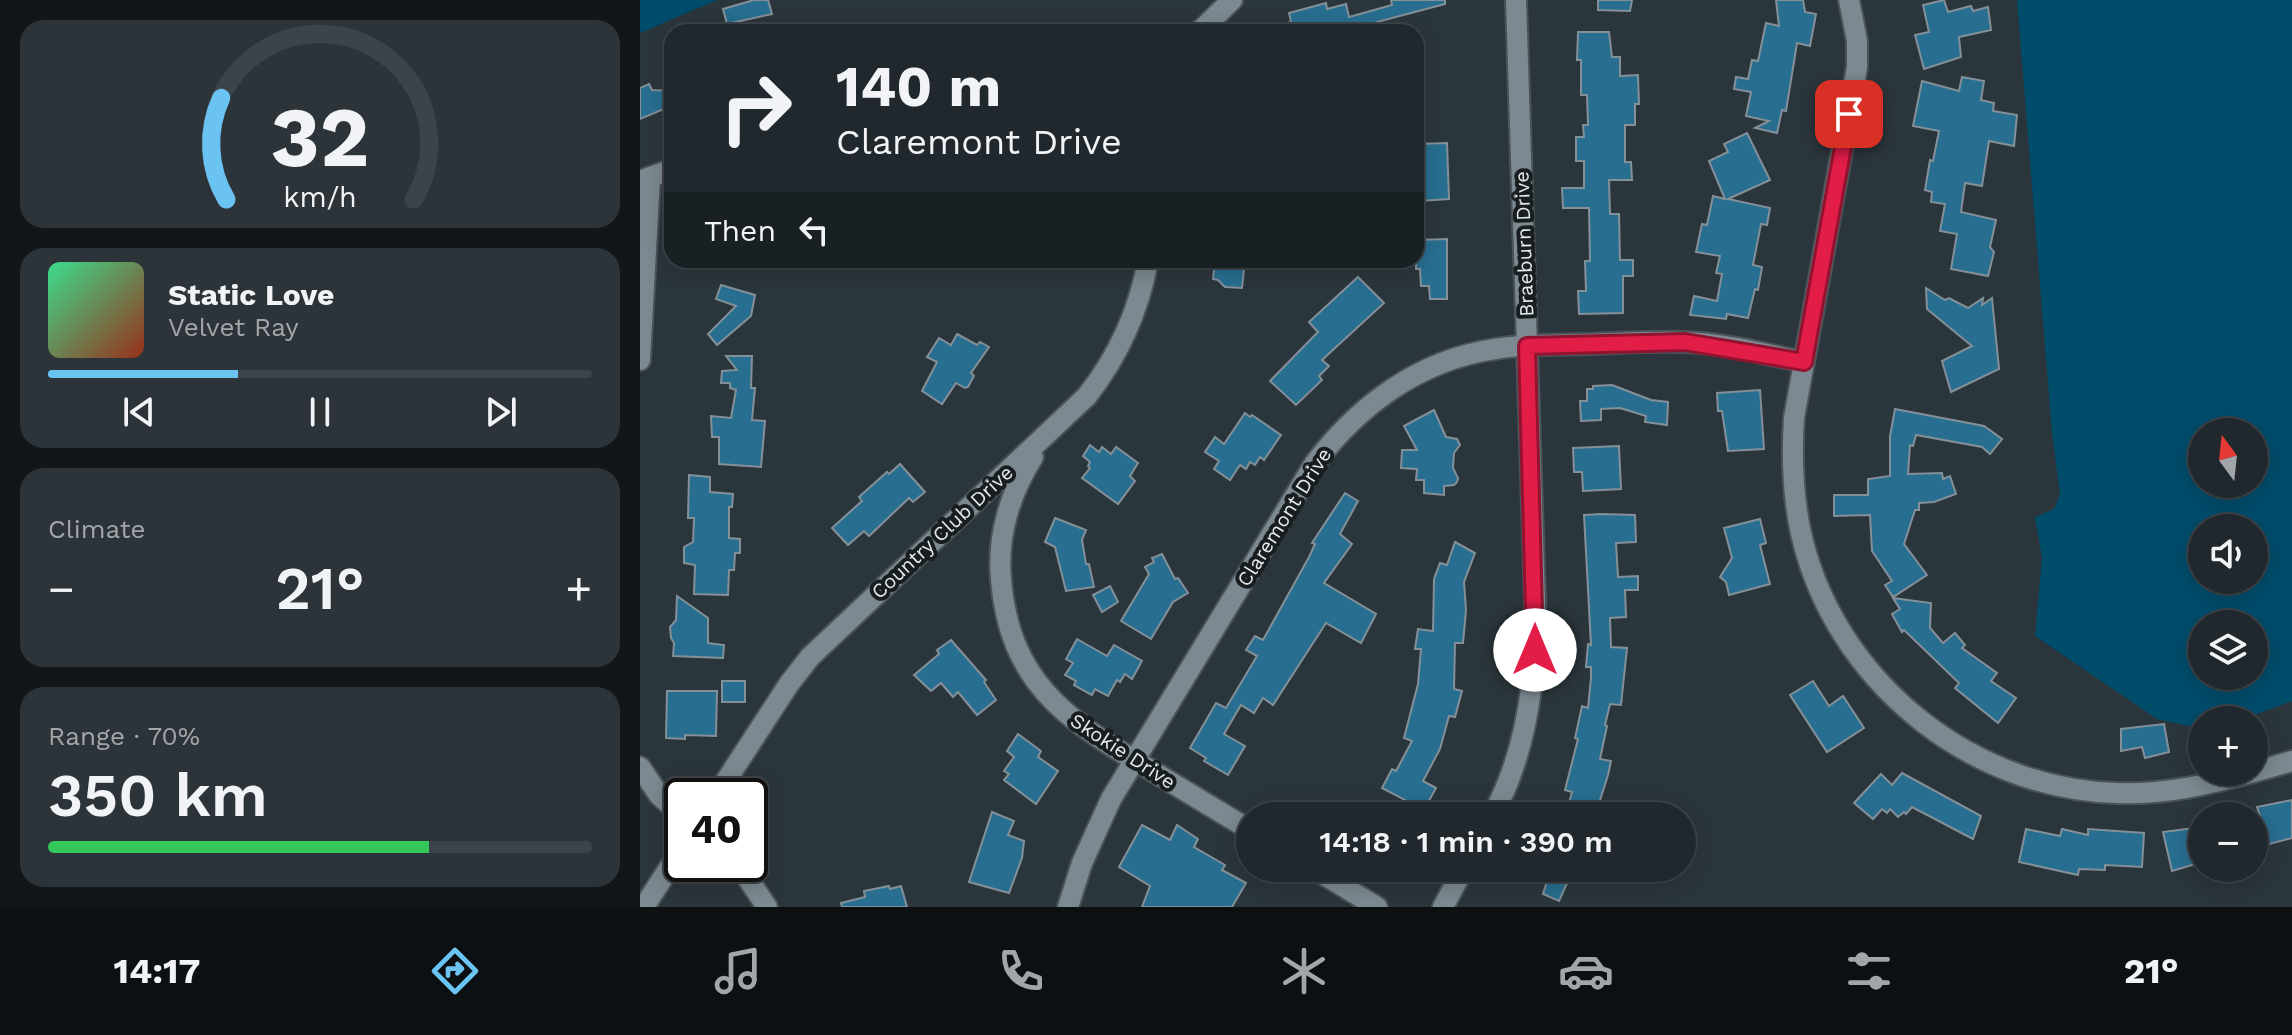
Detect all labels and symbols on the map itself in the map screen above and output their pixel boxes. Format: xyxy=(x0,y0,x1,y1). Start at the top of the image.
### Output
pin xyxy=(1815,80,1883,148)
street label: Braeburn Drive xyxy=(1509,171,1539,317)
north arrow xyxy=(2188,418,2268,498)
street label: Claremont Drive xyxy=(1232,443,1336,591)
street label: Country Club Drive xyxy=(866,460,1018,604)
position arrow xyxy=(1493,608,1577,692)
street label: Skokie Drive xyxy=(1066,708,1180,794)
speed limit sign: 40 xyxy=(664,778,768,882)

